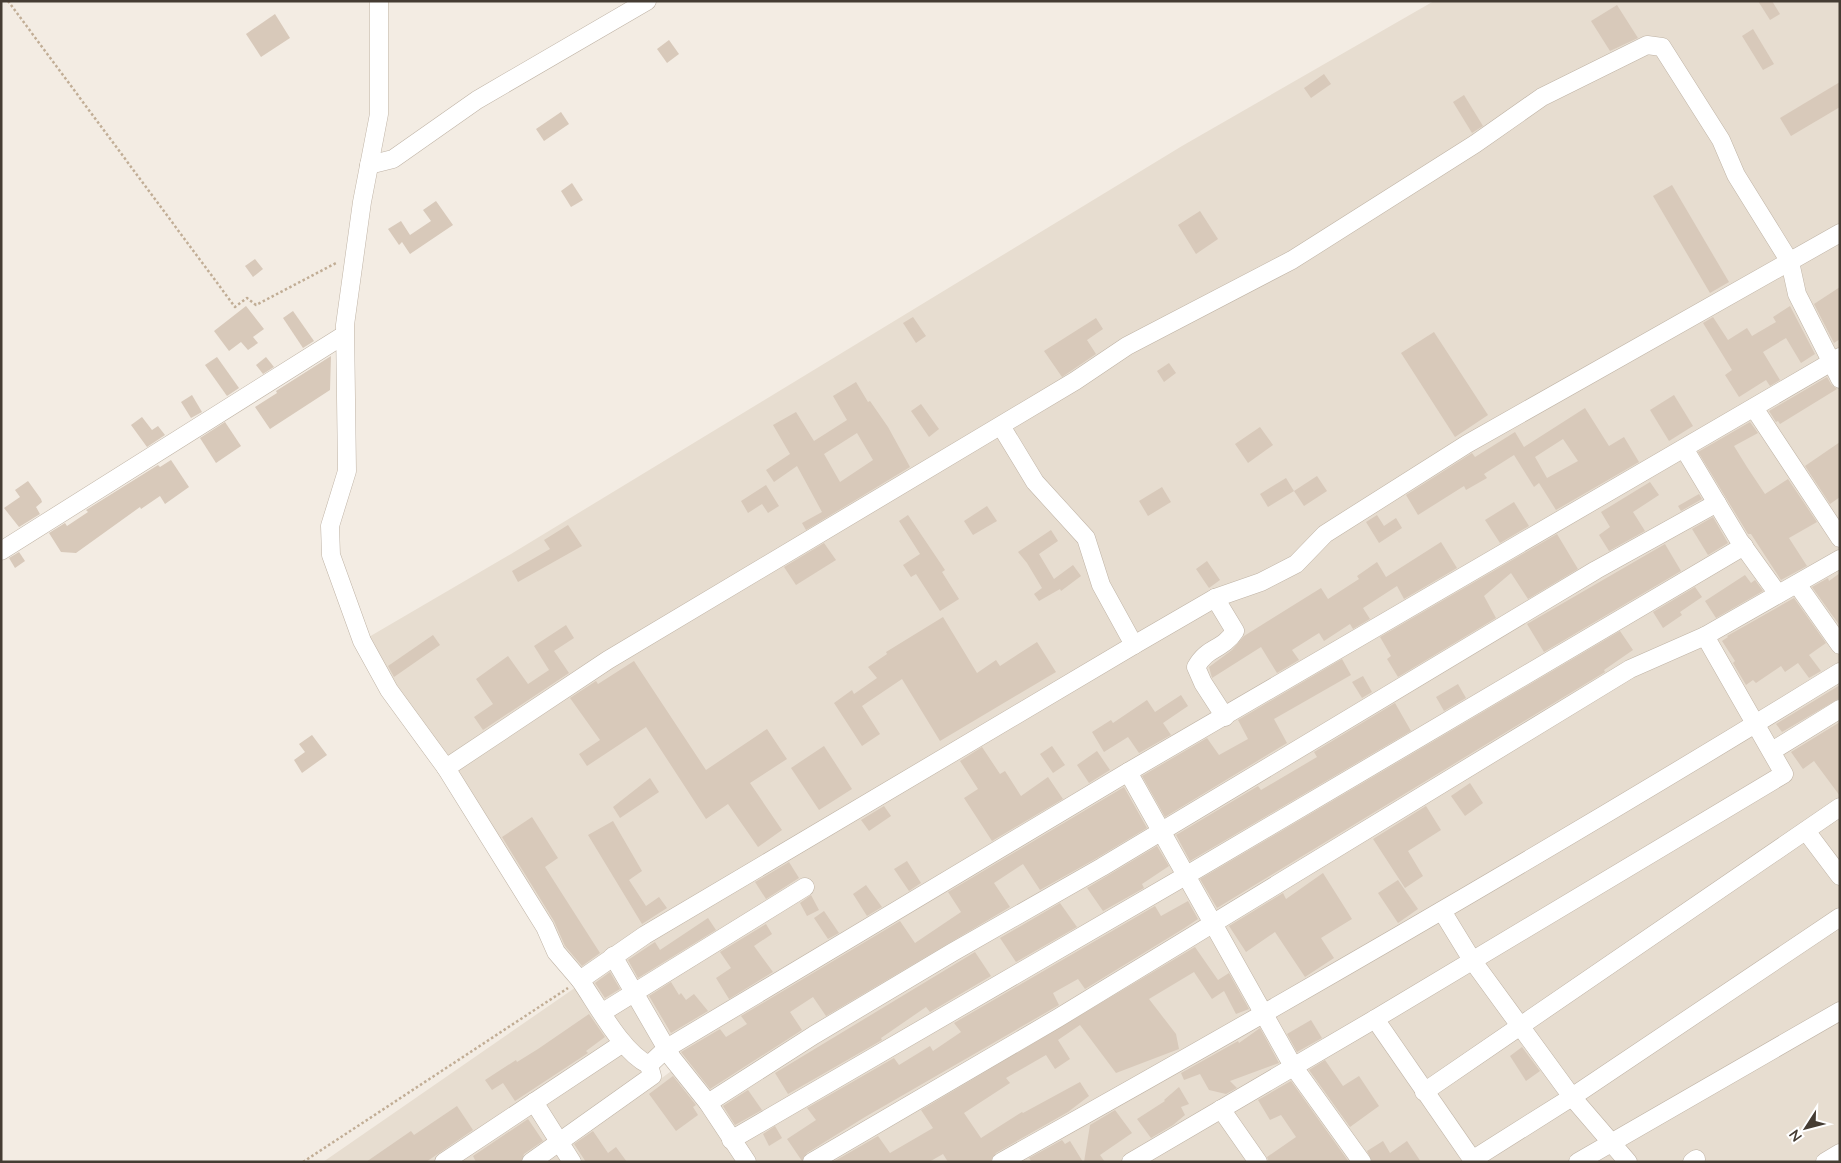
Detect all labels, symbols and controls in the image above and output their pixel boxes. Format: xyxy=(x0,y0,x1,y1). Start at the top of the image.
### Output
north arrow xyxy=(1781,1103,1831,1153)
text: N xyxy=(1785,1127,1805,1145)

